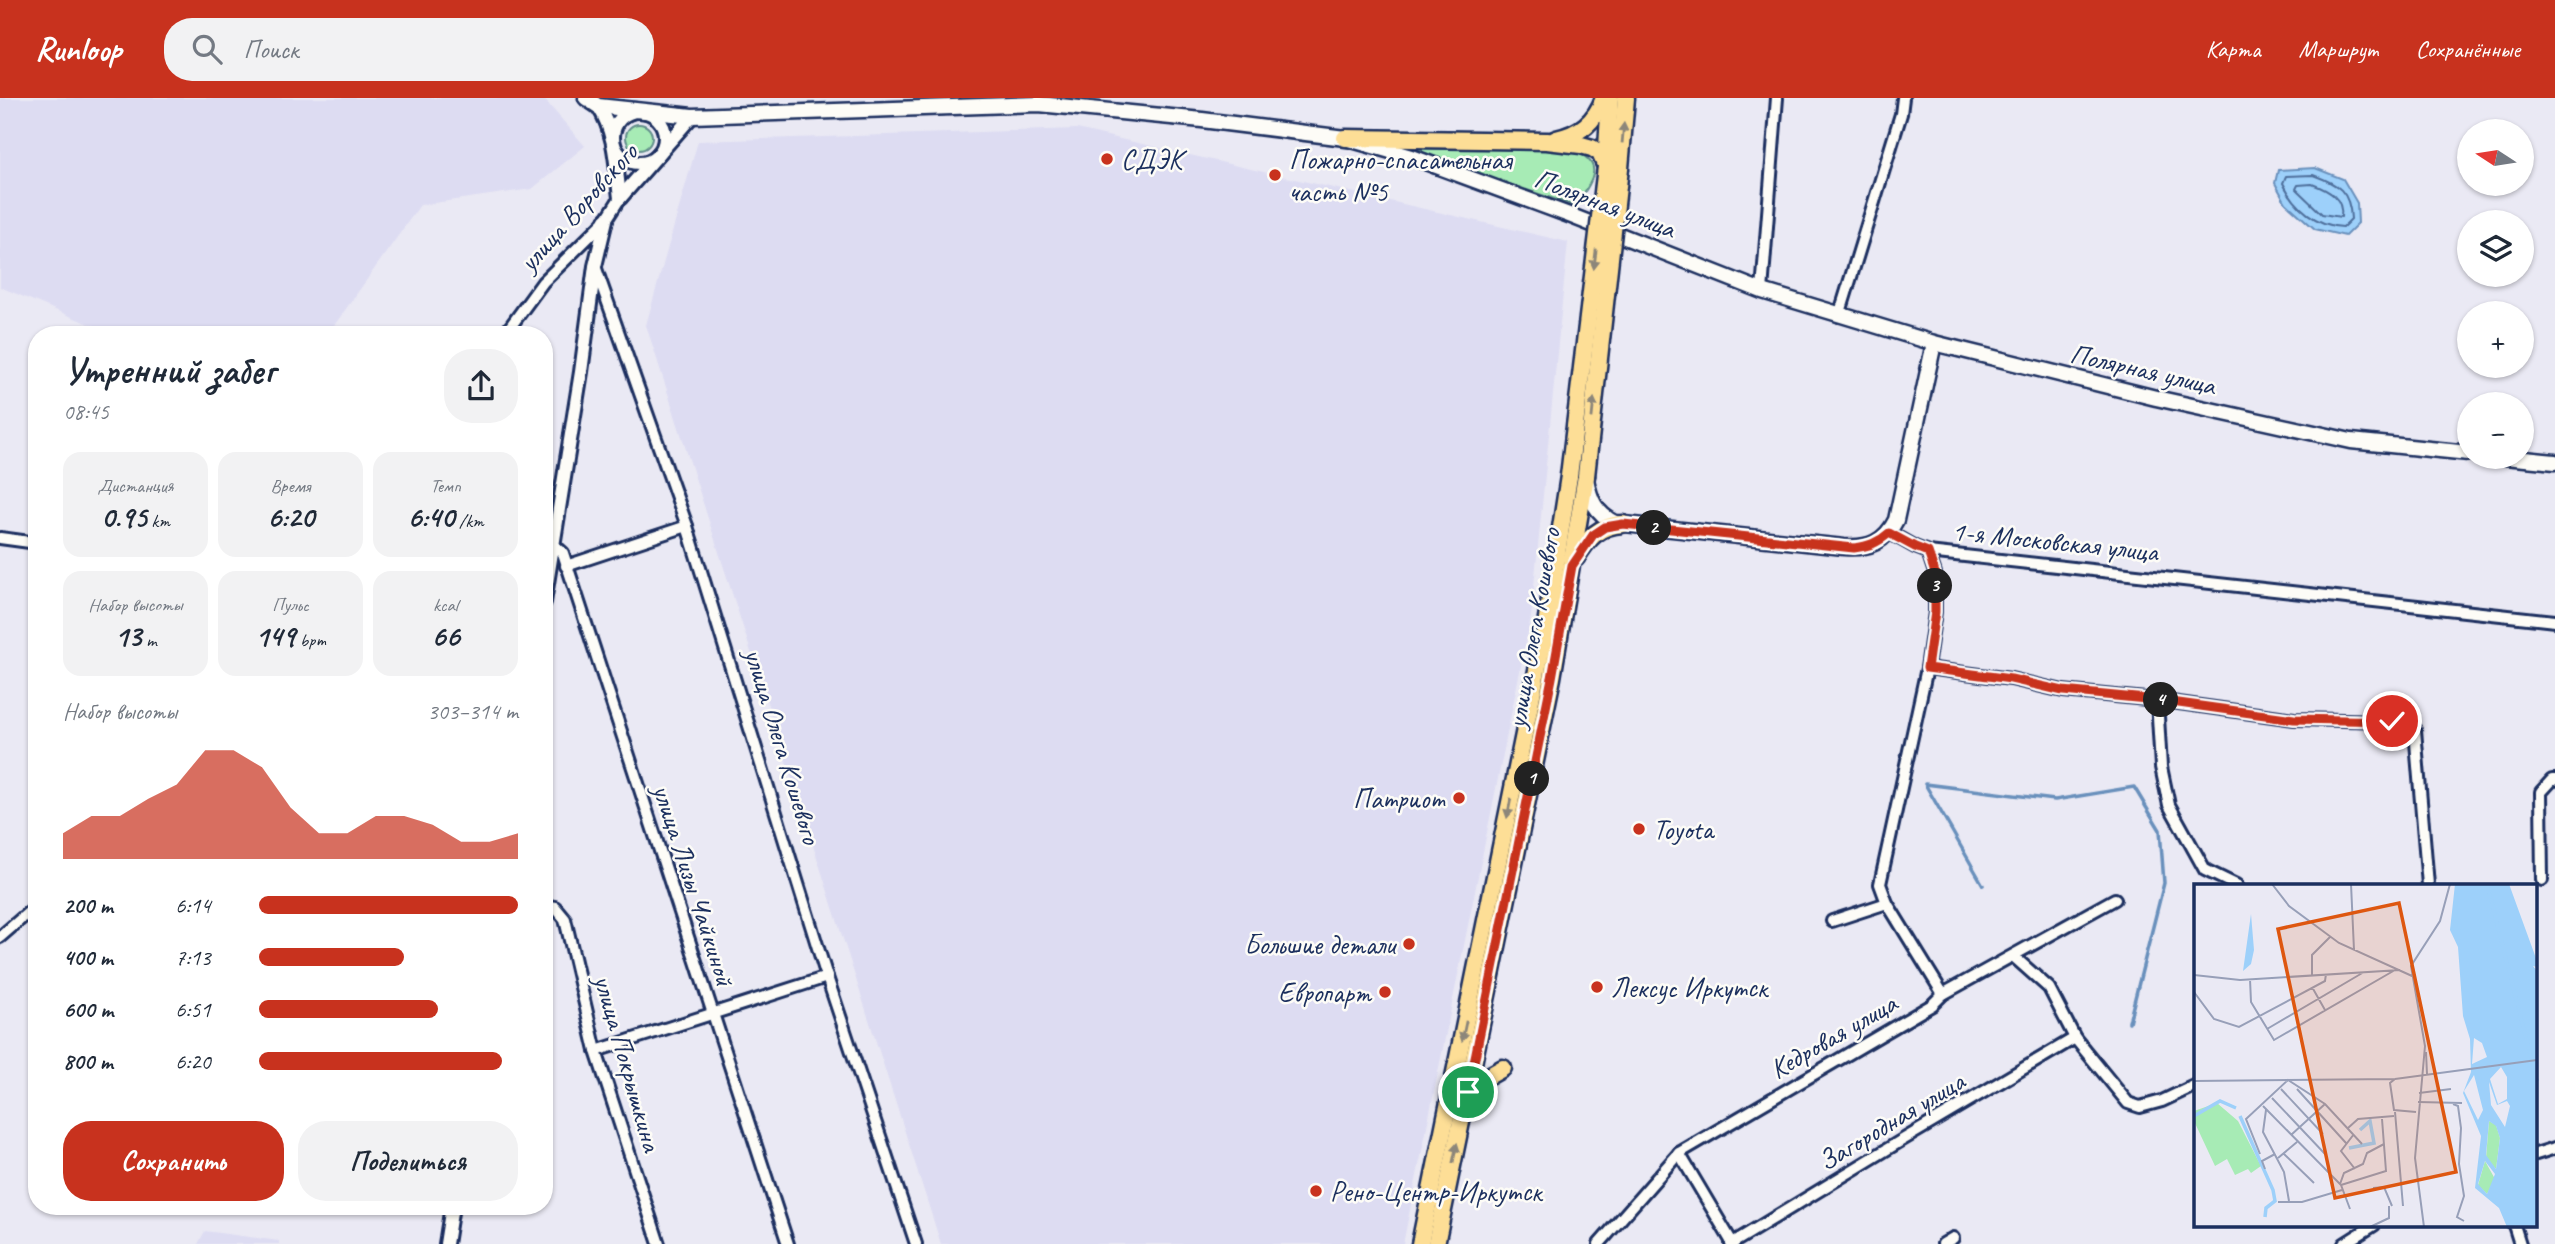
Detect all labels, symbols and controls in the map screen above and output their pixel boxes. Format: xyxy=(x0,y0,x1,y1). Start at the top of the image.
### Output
search box xyxy=(164,18,654,81)
text: Runloop xyxy=(35,28,122,70)
icon: search xyxy=(188,30,226,68)
text: Поиск xyxy=(244,33,298,66)
text: Карта xyxy=(2206,34,2261,64)
text: Маршрут xyxy=(2299,34,2378,64)
text: Сохранённые xyxy=(2416,34,2520,64)
north arrow xyxy=(2457,119,2534,196)
map controls xyxy=(2457,119,2534,469)
one-way arrow xyxy=(1618,122,1629,144)
street label: улица Воровского xyxy=(510,134,646,280)
place label: СДЭК xyxy=(1121,142,1188,177)
place label: Пожарно-спасательная часть №5 xyxy=(1289,142,1514,209)
marker: СДЭК xyxy=(1099,151,1115,167)
street label: Полярная улица xyxy=(1530,160,1682,246)
marker: Пожарно-спасательная часть №5 xyxy=(1267,167,1283,183)
button: layers xyxy=(2457,210,2534,287)
one-way arrow xyxy=(1589,248,1600,270)
button: + xyxy=(2457,301,2534,378)
street label: Полярная улица xyxy=(2067,335,2221,403)
text: Утренний забег xyxy=(63,347,275,394)
button: share xyxy=(444,349,518,423)
button: − xyxy=(2457,392,2534,469)
text: 08:45 xyxy=(63,397,109,426)
one-way arrow xyxy=(1588,397,1599,419)
text: Дистанция xyxy=(98,474,173,498)
text: Время xyxy=(270,474,311,498)
text: Темп xyxy=(430,474,461,498)
text: 0.95 xyxy=(101,498,147,536)
text: 6:20 xyxy=(267,498,314,536)
text: 6:40 xyxy=(407,498,454,536)
text: km xyxy=(147,509,170,533)
text: /km xyxy=(454,509,484,533)
pin: 2 xyxy=(1636,510,1672,546)
street label: 1-я Московская улица xyxy=(1950,513,2161,569)
text: 2 xyxy=(1649,515,1658,539)
street label: улица Олега Кошевого xyxy=(1498,523,1568,733)
pin: 3 xyxy=(1918,568,1952,603)
text: 3 xyxy=(1930,573,1939,597)
text: Набор высоты xyxy=(88,593,183,617)
text: Пульс xyxy=(272,593,309,617)
text: kcal xyxy=(433,593,458,617)
text: 13 xyxy=(114,617,141,655)
text: 149 xyxy=(255,617,295,655)
text: 66 xyxy=(431,617,460,655)
text: m xyxy=(141,628,157,652)
text: bpm xyxy=(295,628,326,652)
street label: улица Олега Кошевого xyxy=(736,642,830,850)
pin: 4 xyxy=(2144,682,2178,718)
text: 4 xyxy=(2156,687,2165,711)
pin xyxy=(2362,691,2422,751)
text: Набор высоты xyxy=(63,697,177,726)
text: 303–314 m xyxy=(427,697,518,726)
icon: check xyxy=(2373,702,2411,740)
pin: 1 xyxy=(1514,762,1550,796)
text: 1 xyxy=(1527,766,1536,790)
street label: улица Лизы Чайкиной xyxy=(644,778,743,991)
place label: Патриот xyxy=(1353,781,1446,816)
marker: Патриот xyxy=(1451,790,1467,806)
one-way arrow xyxy=(1504,797,1515,819)
place label: Toyota xyxy=(1653,812,1716,847)
marker: Toyota xyxy=(1631,821,1647,837)
inset map xyxy=(2194,884,2538,1226)
text: 200 m xyxy=(63,891,113,920)
text: 6:14 xyxy=(175,891,211,920)
place label: Большие детали xyxy=(1244,927,1398,962)
marker: Большие детали xyxy=(1401,936,1417,952)
text: 400 m xyxy=(63,943,113,972)
text: 7:13 xyxy=(175,943,211,972)
street label: улица Покрышкина xyxy=(586,969,670,1157)
place label: Лексус Иркутск xyxy=(1611,970,1770,1005)
place label: Европарт xyxy=(1278,975,1373,1010)
marker: Лексус Иркутск xyxy=(1589,979,1605,995)
marker: Европарт xyxy=(1377,984,1393,1000)
street label: Кедровая улица xyxy=(1763,985,1904,1086)
text: 600 m xyxy=(63,995,113,1024)
text: 6:51 xyxy=(175,995,211,1024)
one-way arrow xyxy=(1458,1020,1469,1042)
text: 800 m xyxy=(63,1047,113,1076)
text: 6:20 xyxy=(175,1047,211,1076)
pin xyxy=(1438,1062,1498,1122)
street label: Загородная улица xyxy=(1811,1063,1972,1178)
icon: arrive xyxy=(1449,1073,1487,1111)
button: Сохранить xyxy=(63,1121,284,1201)
button: Поделиться xyxy=(298,1121,518,1201)
one-way arrow xyxy=(1449,1142,1460,1164)
place label: Рено-Центр-Иркутск xyxy=(1330,1174,1544,1209)
marker: Рено-Центр-Иркутск xyxy=(1308,1183,1324,1199)

